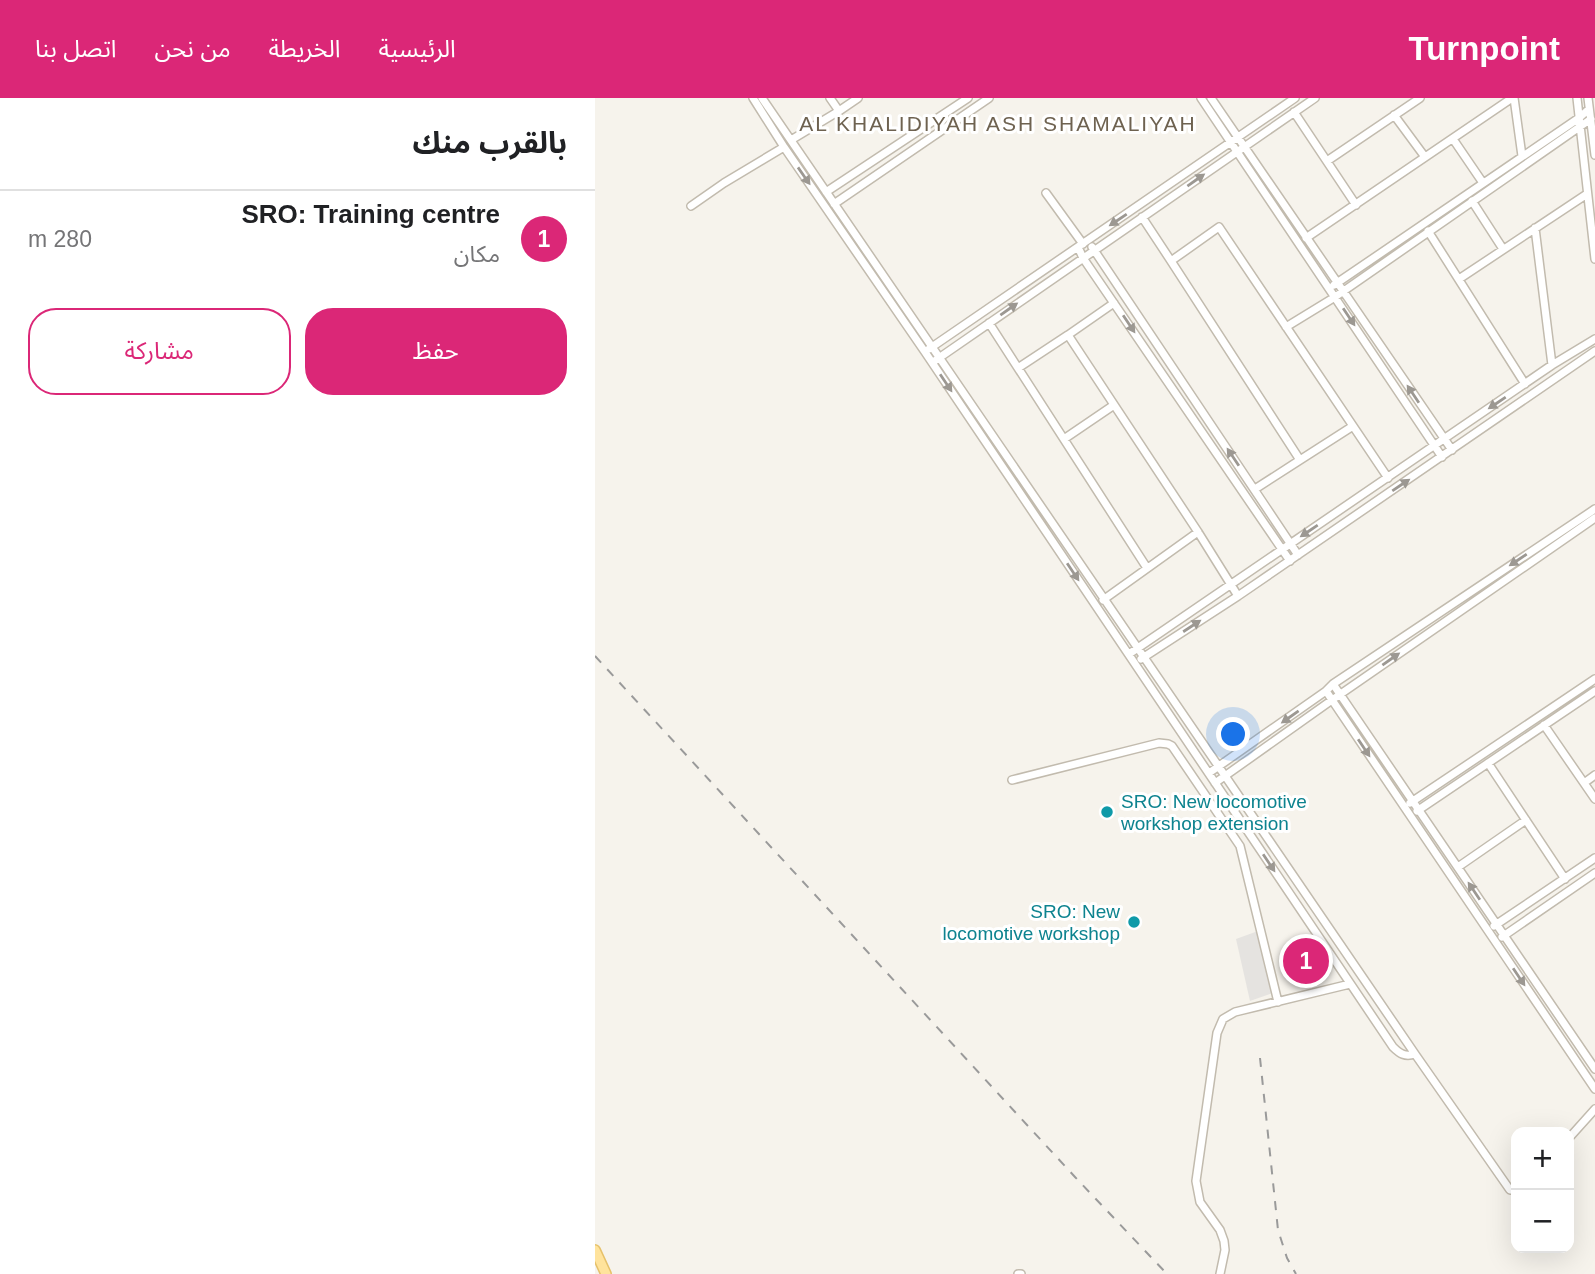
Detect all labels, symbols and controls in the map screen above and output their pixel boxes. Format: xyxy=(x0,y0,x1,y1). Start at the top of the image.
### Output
text: Turnpoint xyxy=(1409,30,1560,67)
text: اتصل بنا xyxy=(35,35,117,62)
text: من نحن xyxy=(155,35,231,62)
text: الخريطة xyxy=(269,35,341,62)
text: الرئيسية xyxy=(379,35,456,62)
district label: AL KHALIDIYAH ASH SHAMALIYAH xyxy=(799,112,1197,135)
text: بالقرب منك xyxy=(412,126,567,159)
one-way arrow xyxy=(797,167,811,185)
one-way arrow xyxy=(1187,173,1205,187)
text: SRO: Training centre xyxy=(241,199,500,229)
one-way arrow xyxy=(1109,213,1127,227)
text: 280 m xyxy=(28,226,92,252)
text: 1 xyxy=(538,226,550,252)
text: مكان xyxy=(454,241,500,267)
one-way arrow xyxy=(999,303,1018,316)
button: مشاركة xyxy=(28,308,291,395)
button: حفظ xyxy=(305,308,567,395)
one-way arrow xyxy=(1342,308,1356,326)
one-way arrow xyxy=(1122,315,1135,334)
one-way arrow xyxy=(940,374,953,393)
one-way arrow xyxy=(1406,385,1420,403)
one-way arrow xyxy=(1488,396,1506,410)
one-way arrow xyxy=(1226,448,1240,466)
one-way arrow xyxy=(1391,479,1410,492)
one-way arrow xyxy=(1299,525,1319,538)
one-way arrow xyxy=(1509,553,1527,567)
one-way arrow xyxy=(1067,562,1080,582)
one-way arrow xyxy=(1182,620,1201,633)
one-way arrow xyxy=(1382,652,1400,666)
one-way arrow xyxy=(1281,709,1299,723)
your location xyxy=(1216,717,1250,751)
one-way arrow xyxy=(1358,738,1371,757)
place label: SRO: New locomotive workshop extension xyxy=(1120,791,1307,834)
marker: SRO: New locomotive workshop extension xyxy=(1099,804,1115,820)
one-way arrow xyxy=(1262,853,1275,872)
one-way arrow xyxy=(1467,882,1481,900)
place label: SRO: New locomotive workshop xyxy=(943,901,1120,944)
marker: SRO: New locomotive workshop xyxy=(1126,914,1142,930)
pin: 1 xyxy=(1283,935,1329,987)
one-way arrow xyxy=(1512,968,1526,986)
map controls xyxy=(1511,1127,1574,1253)
button: + xyxy=(1511,1127,1574,1190)
button: − xyxy=(1511,1190,1574,1253)

